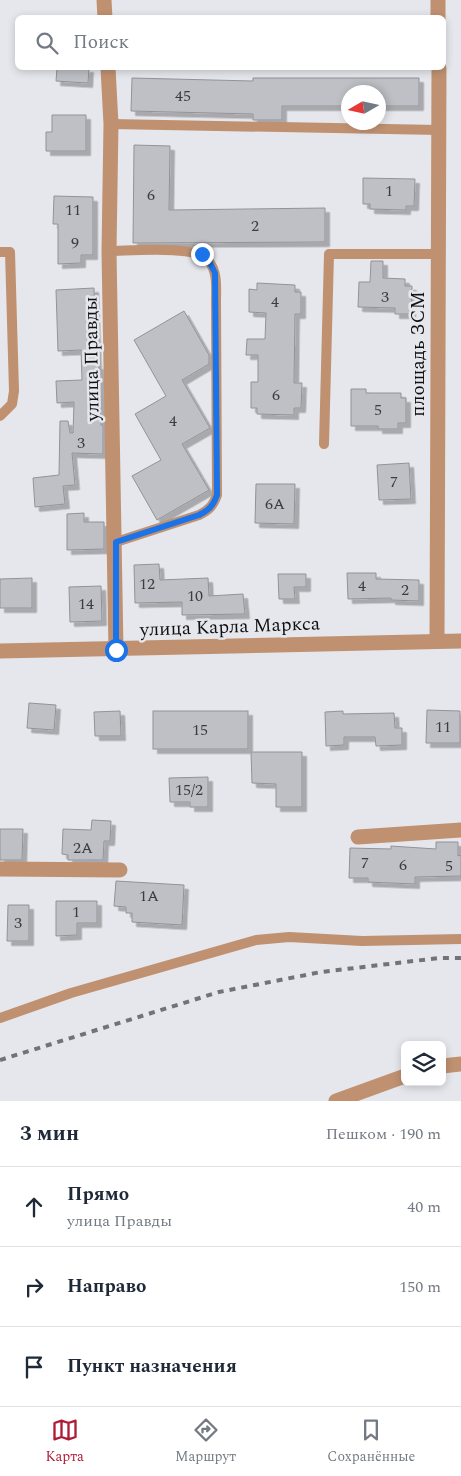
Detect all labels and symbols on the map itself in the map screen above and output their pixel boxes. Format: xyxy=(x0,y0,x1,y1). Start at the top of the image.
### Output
house number: 45 xyxy=(175,84,191,108)
north arrow xyxy=(341,85,386,130)
house number: 1 xyxy=(385,179,393,203)
house number: 6 xyxy=(147,183,155,207)
house number: 11 xyxy=(65,198,81,222)
house number: 2 xyxy=(251,214,259,238)
house number: 9 xyxy=(71,231,79,255)
route end xyxy=(191,243,214,266)
house number: 3 xyxy=(381,285,389,309)
house number: 4 xyxy=(271,290,279,314)
street label: площадь ЗСМ xyxy=(404,291,433,417)
street label: улица Правды xyxy=(76,296,108,423)
house number: 6 xyxy=(272,383,280,407)
house number: 5 xyxy=(374,398,382,422)
house number: 4 xyxy=(169,409,177,433)
house number: 3 xyxy=(77,431,85,455)
house number: 7 xyxy=(390,470,398,494)
house number: 6А xyxy=(265,492,285,516)
house number: 12 xyxy=(139,572,155,596)
house number: 4 xyxy=(358,574,366,598)
house number: 2 xyxy=(401,578,409,602)
house number: 10 xyxy=(187,584,203,608)
house number: 14 xyxy=(78,592,94,616)
street label: улица Карла Маркса xyxy=(138,609,321,645)
route start xyxy=(105,639,128,662)
house number: 11 xyxy=(435,715,451,739)
house number: 15 xyxy=(192,718,208,742)
house number: 15/2 xyxy=(175,778,203,802)
house number: 2А xyxy=(73,836,93,860)
house number: 7 xyxy=(361,851,369,875)
house number: 6 xyxy=(399,853,407,877)
house number: 5 xyxy=(445,854,453,878)
house number: 1А xyxy=(139,884,159,908)
house number: 1 xyxy=(72,900,80,924)
house number: 3 xyxy=(14,911,22,935)

